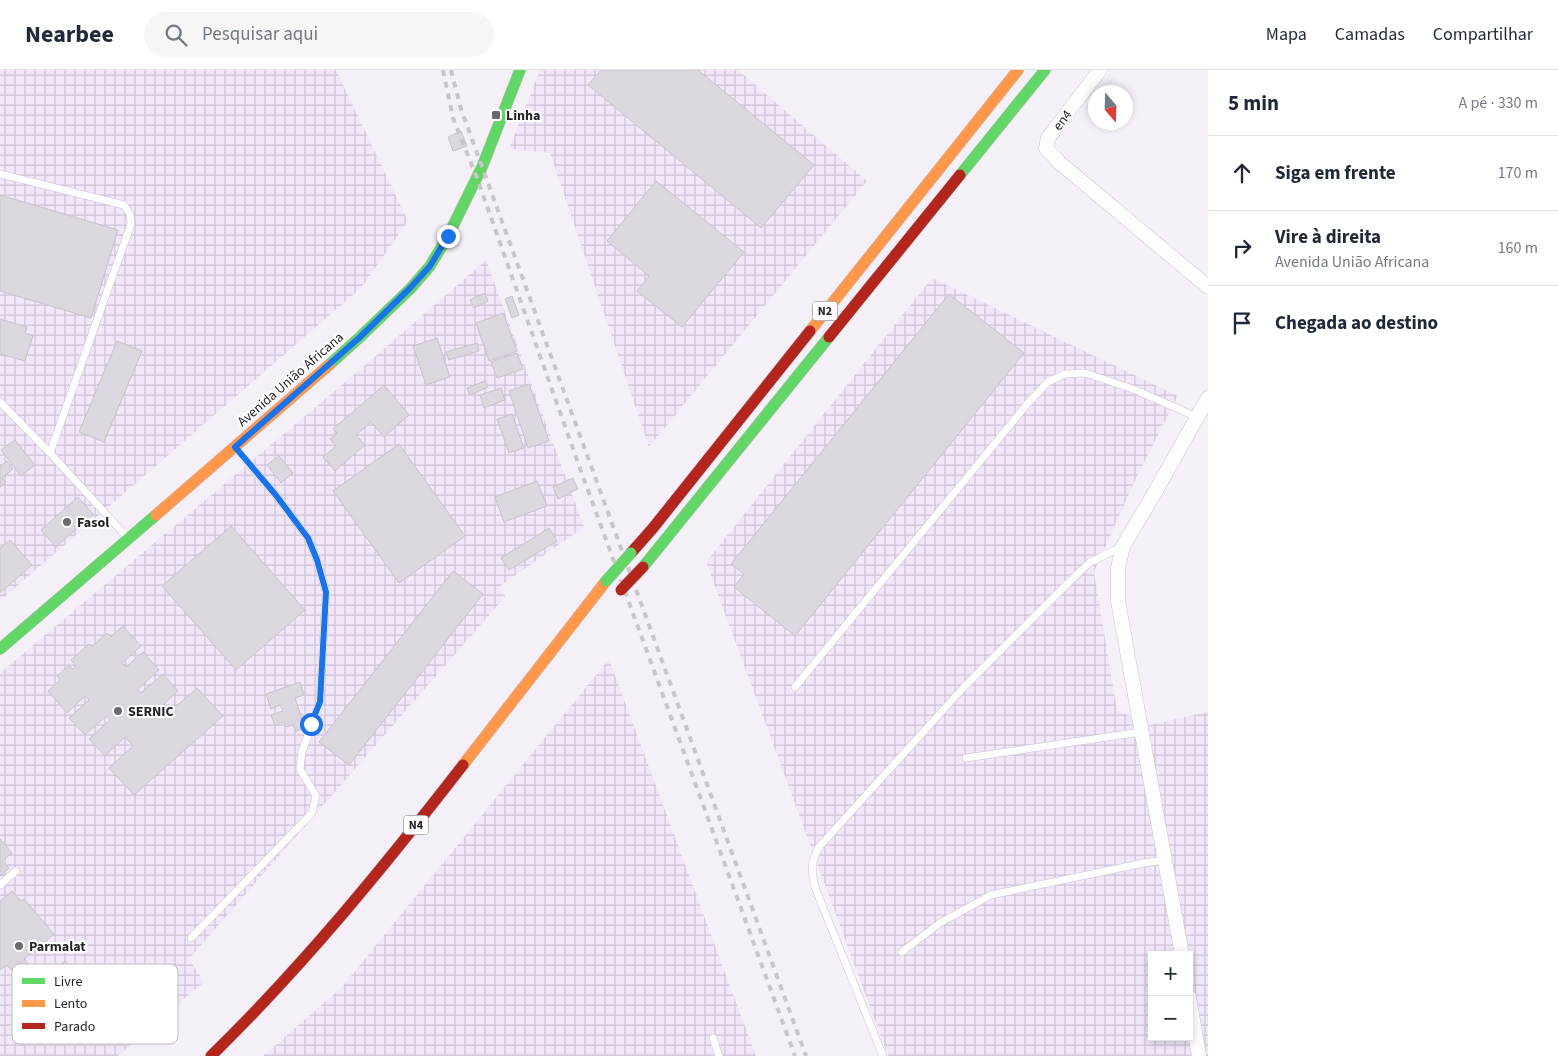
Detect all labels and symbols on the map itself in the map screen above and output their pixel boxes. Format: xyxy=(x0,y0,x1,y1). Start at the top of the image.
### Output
north arrow xyxy=(1088,85,1133,130)
place label: Linha xyxy=(506,106,541,126)
street label: en4 xyxy=(1048,106,1077,135)
marker: Linha xyxy=(490,109,502,121)
route end xyxy=(437,225,460,248)
road number: N2 xyxy=(812,302,838,320)
street label: Avenida União Africana xyxy=(233,328,348,432)
place label: Fasol xyxy=(77,513,109,533)
marker: Fasol xyxy=(61,516,73,528)
place label: SERNIC xyxy=(128,702,174,722)
marker: SERNIC xyxy=(112,705,124,717)
route start xyxy=(300,713,323,736)
road number: N4 xyxy=(404,816,428,834)
place label: Parmalat xyxy=(29,937,86,957)
marker: Parmalat xyxy=(13,940,25,952)
legend xyxy=(12,964,178,1044)
text: Livre xyxy=(54,972,83,992)
text: Lento xyxy=(54,994,87,1014)
text: Parado xyxy=(54,1017,95,1037)

